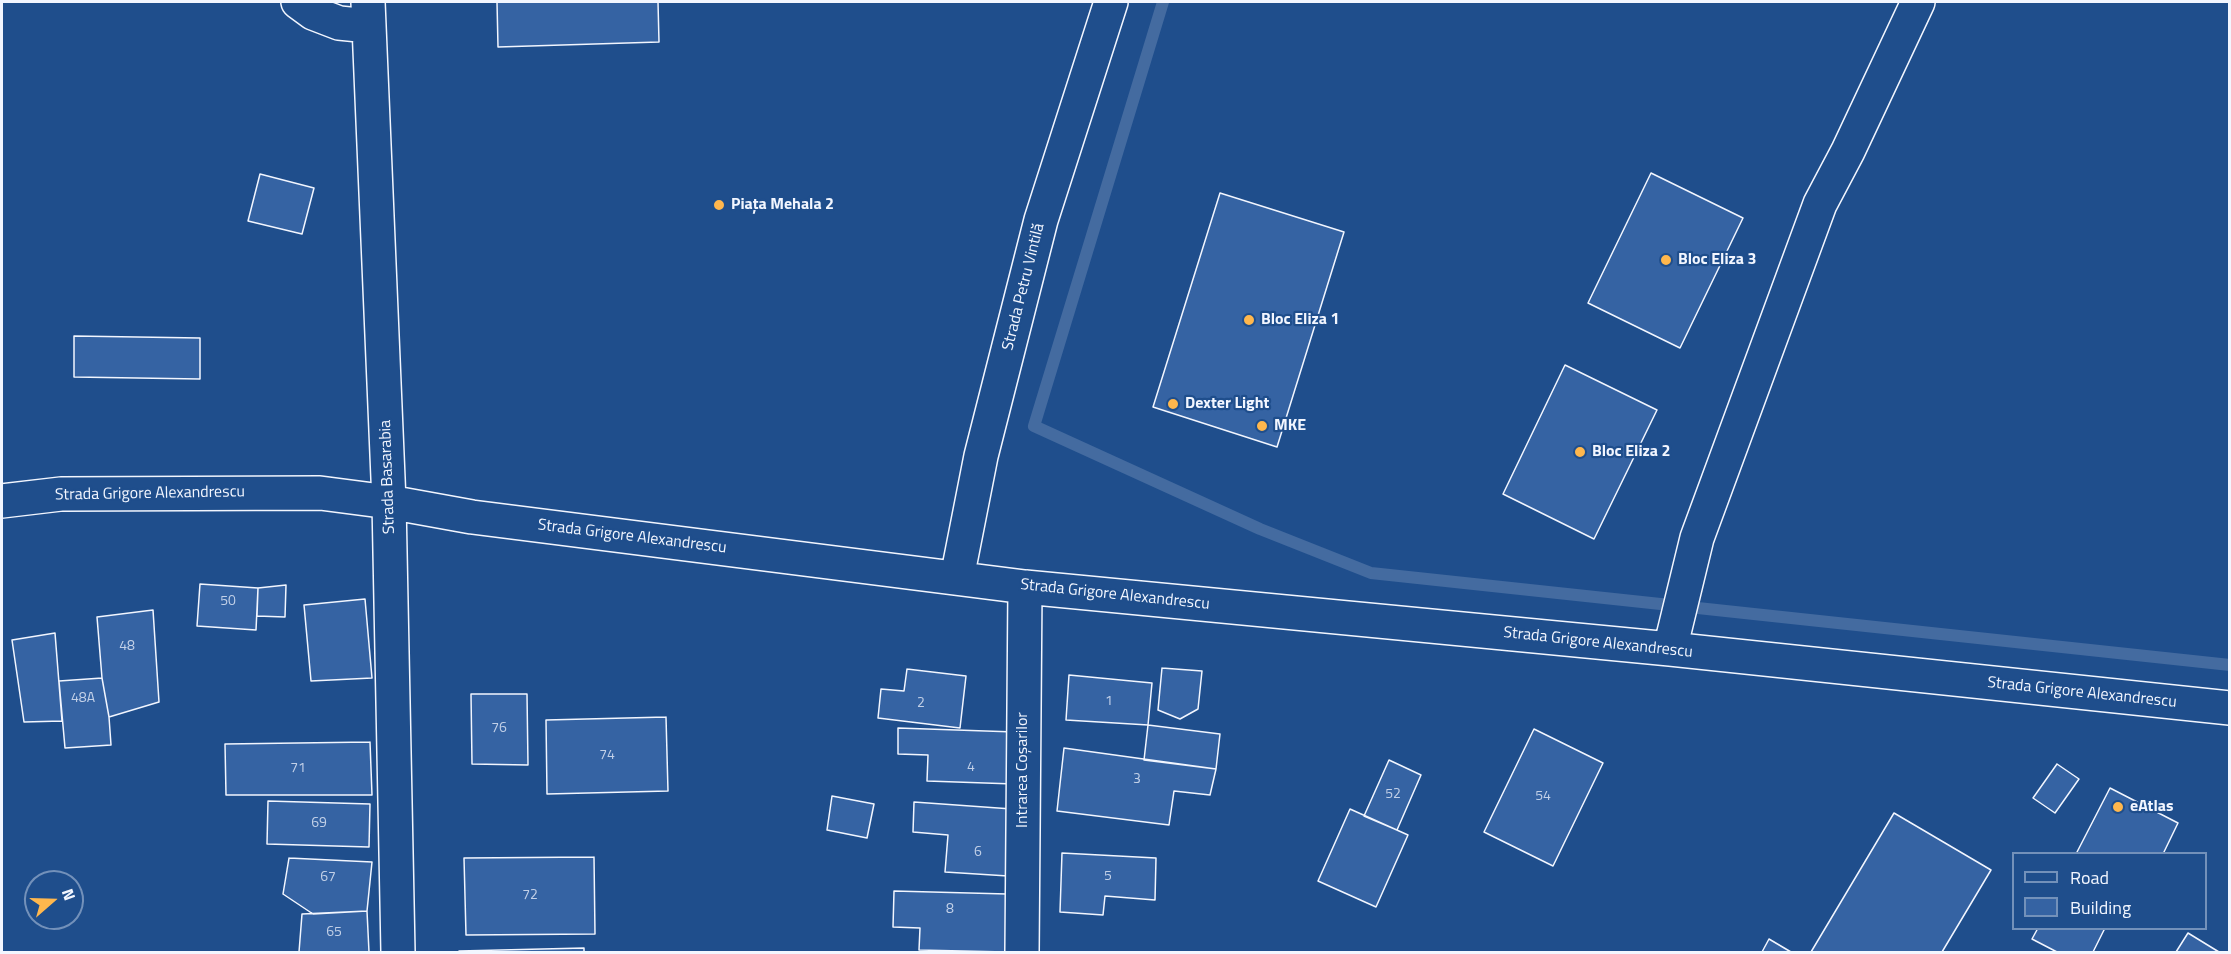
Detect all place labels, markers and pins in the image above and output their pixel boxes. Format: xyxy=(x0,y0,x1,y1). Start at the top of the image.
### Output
place label: Piața Mehala 2 xyxy=(731,195,834,215)
marker: Piața Mehala 2 xyxy=(712,198,726,212)
place label: Bloc Eliza 3 xyxy=(1678,250,1756,270)
marker: Bloc Eliza 3 xyxy=(1659,253,1673,267)
place label: Bloc Eliza 1 xyxy=(1261,310,1339,330)
marker: Bloc Eliza 1 xyxy=(1242,313,1256,327)
place label: Dexter Light xyxy=(1185,394,1269,414)
marker: Dexter Light xyxy=(1166,397,1180,411)
place label: MKE xyxy=(1274,416,1306,436)
marker: MKE xyxy=(1255,419,1269,433)
place label: Bloc Eliza 2 xyxy=(1592,442,1670,462)
marker: Bloc Eliza 2 xyxy=(1573,445,1587,459)
place label: eAtlas xyxy=(2130,797,2173,817)
marker: eAtlas xyxy=(2111,800,2125,814)

